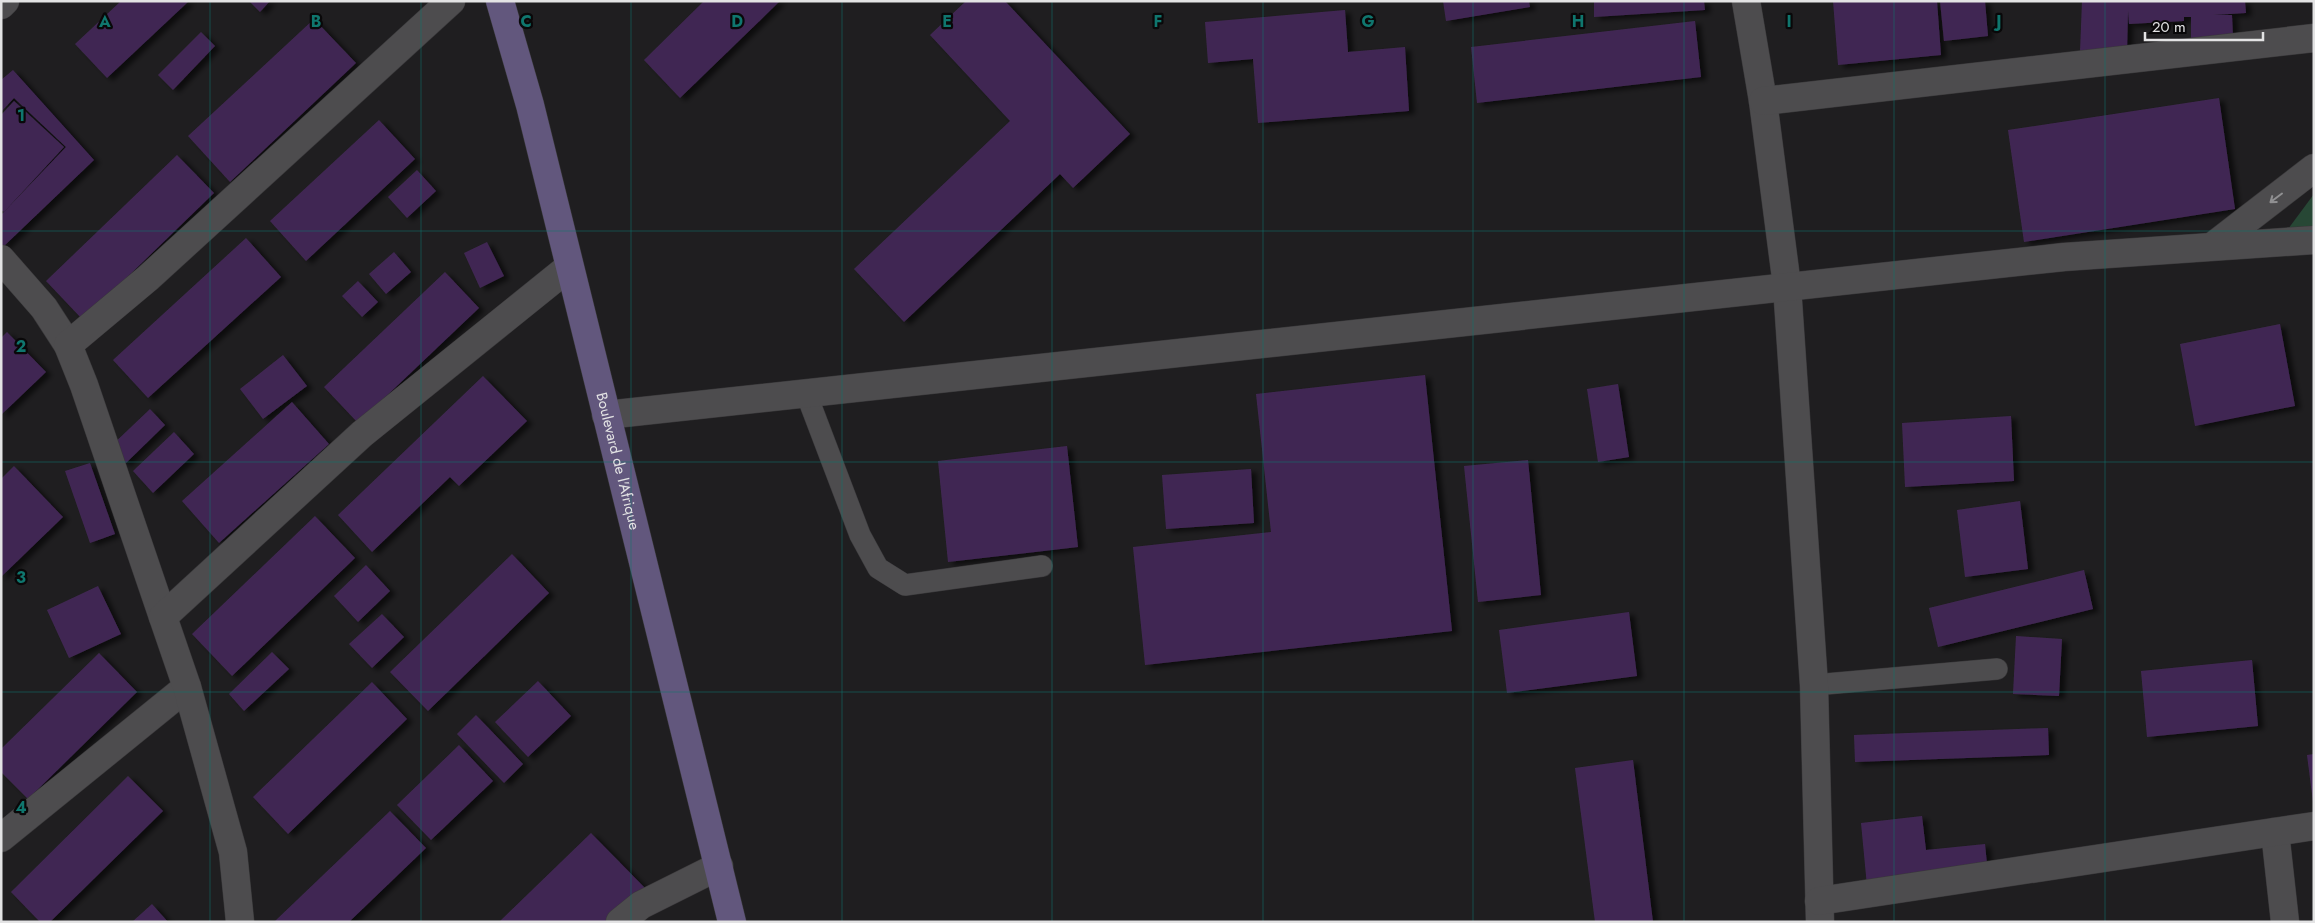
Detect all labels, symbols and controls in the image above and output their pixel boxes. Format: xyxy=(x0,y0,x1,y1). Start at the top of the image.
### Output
text: A xyxy=(98,10,111,33)
text: B xyxy=(311,10,321,33)
text: C xyxy=(520,10,532,33)
text: D xyxy=(731,10,743,33)
text: E xyxy=(942,10,952,33)
text: F xyxy=(1154,10,1162,33)
text: G xyxy=(1361,10,1375,33)
text: H xyxy=(1572,10,1584,33)
text: I xyxy=(1786,10,1792,33)
text: J xyxy=(1993,10,2002,33)
scale bar xyxy=(2145,10,2262,42)
text: 20 m xyxy=(2152,16,2186,38)
text: 1 xyxy=(17,104,25,127)
one-way arrow xyxy=(2269,193,2283,203)
text: 2 xyxy=(16,335,26,358)
street label: Boulevard de l'Afrique xyxy=(590,390,646,532)
text: 3 xyxy=(16,566,26,589)
text: 4 xyxy=(15,796,27,819)

